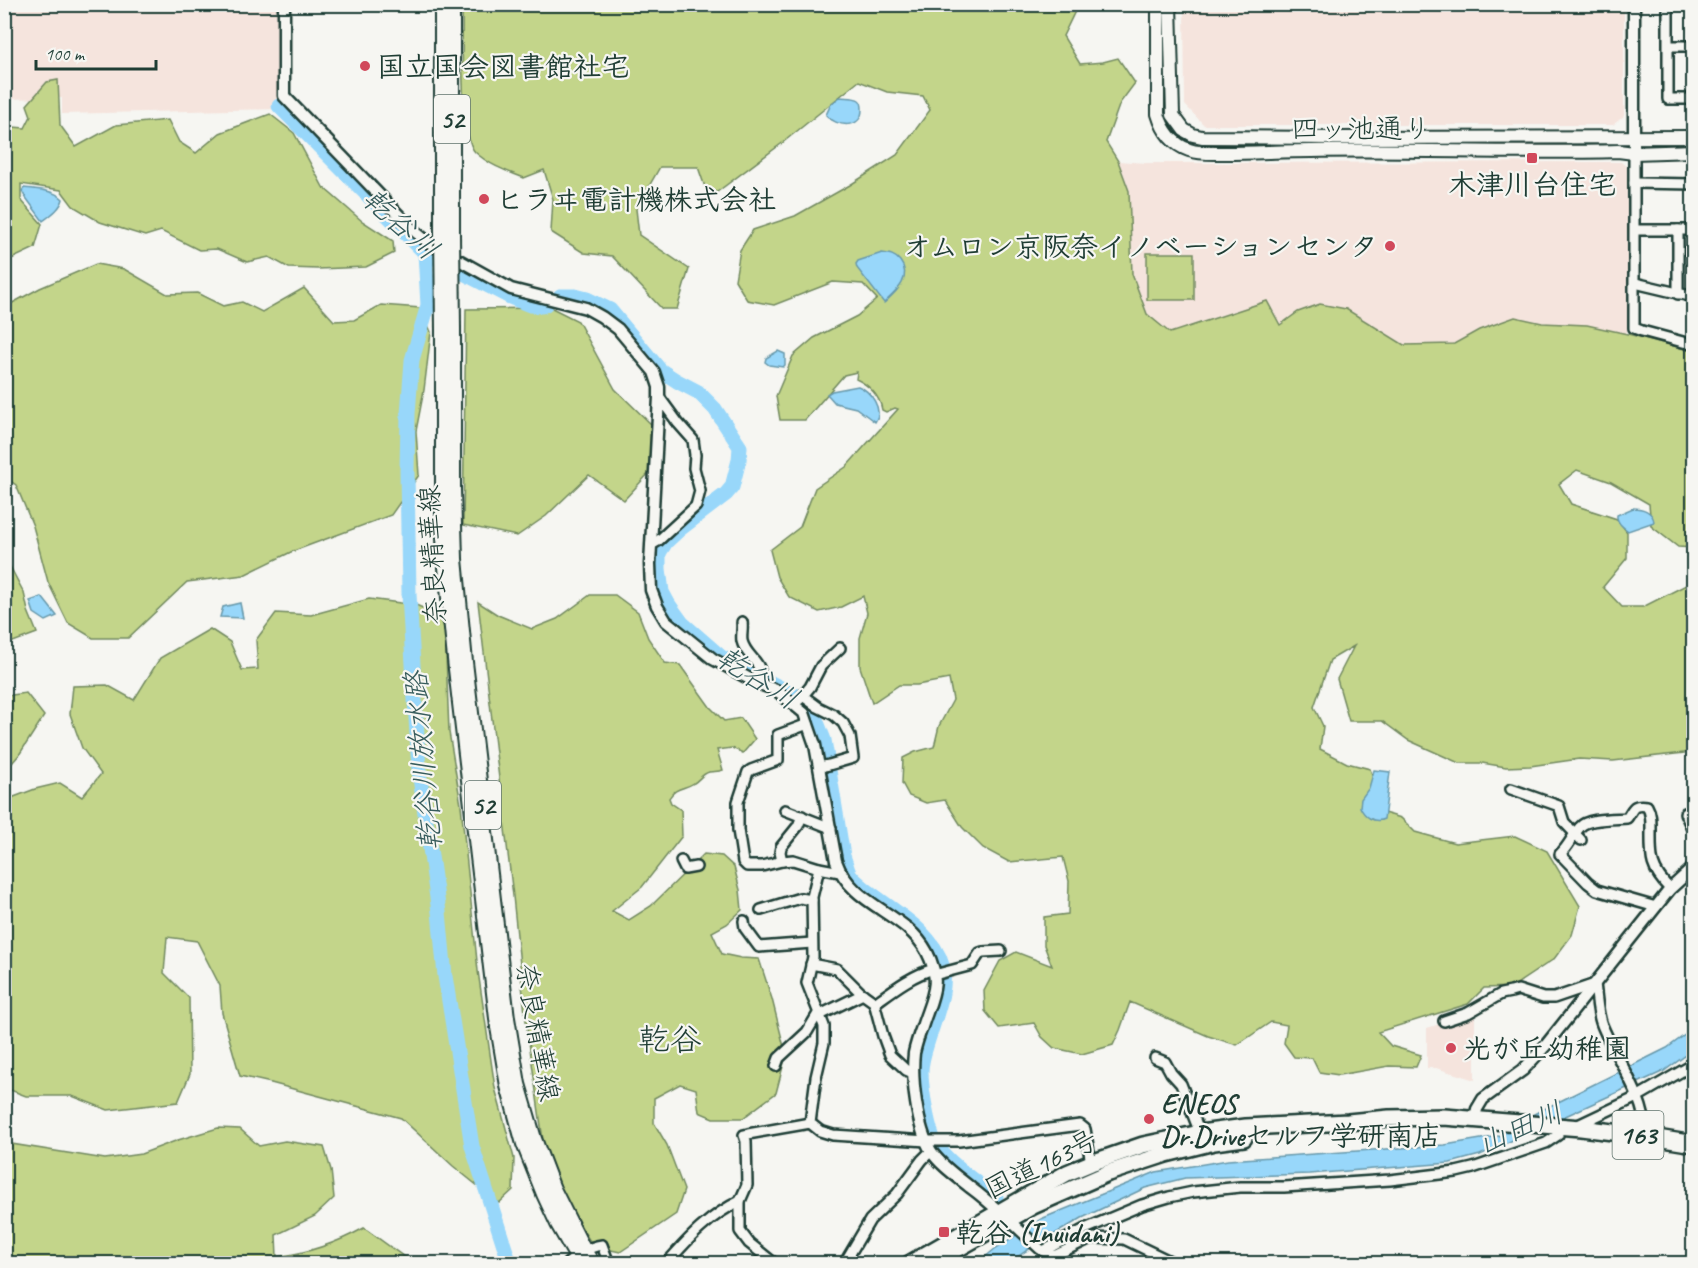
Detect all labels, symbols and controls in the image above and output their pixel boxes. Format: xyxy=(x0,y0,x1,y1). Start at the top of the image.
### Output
scale bar xyxy=(36,33,156,71)
text: 100 m xyxy=(45,43,86,65)
place label: 国立国会図書館社宅 xyxy=(377,49,629,84)
marker: 国立国会図書館社宅 xyxy=(358,59,372,73)
road number: 52 xyxy=(434,95,470,143)
street label: 四ッ池通り xyxy=(1291,111,1431,146)
marker: 木津川台住宅 xyxy=(1525,151,1539,165)
place label: 木津川台住宅 xyxy=(1448,167,1616,202)
water label: 乾谷川 xyxy=(355,180,447,268)
place label: ヒラヰ電計機株式会社 xyxy=(496,182,776,217)
marker: ヒラヰ電計機株式会社 xyxy=(477,192,491,206)
place label: オムロン京阪奈イノベーションセンタ xyxy=(903,229,1378,264)
marker: オムロン京阪奈イノベーションセンタ xyxy=(1383,239,1397,253)
street label: 奈良精華線 xyxy=(411,484,453,626)
water label: 乾谷川 xyxy=(710,638,806,718)
water label: 乾谷川放水路 xyxy=(396,668,450,852)
road number: 52 xyxy=(465,781,501,829)
street label: 奈良精華線 xyxy=(509,960,567,1104)
district label: 乾谷 xyxy=(638,1019,702,1060)
place label: 光が丘幼稚園 xyxy=(1463,1031,1631,1066)
marker: 光が丘幼稚園 xyxy=(1444,1041,1458,1055)
place label: ENEOS Dr.Driveセルフ学研南店 xyxy=(1161,1086,1442,1153)
water label: 山田川 xyxy=(1471,1093,1569,1163)
road number: 163 xyxy=(1612,1111,1664,1159)
marker: ENEOS Dr.Driveセルフ学研南店 xyxy=(1142,1112,1156,1126)
street label: 国道163号 xyxy=(979,1122,1103,1206)
place label: 乾谷 (Inuidani) xyxy=(956,1215,1120,1250)
marker: 乾谷 (Inuidani) xyxy=(937,1225,951,1239)

